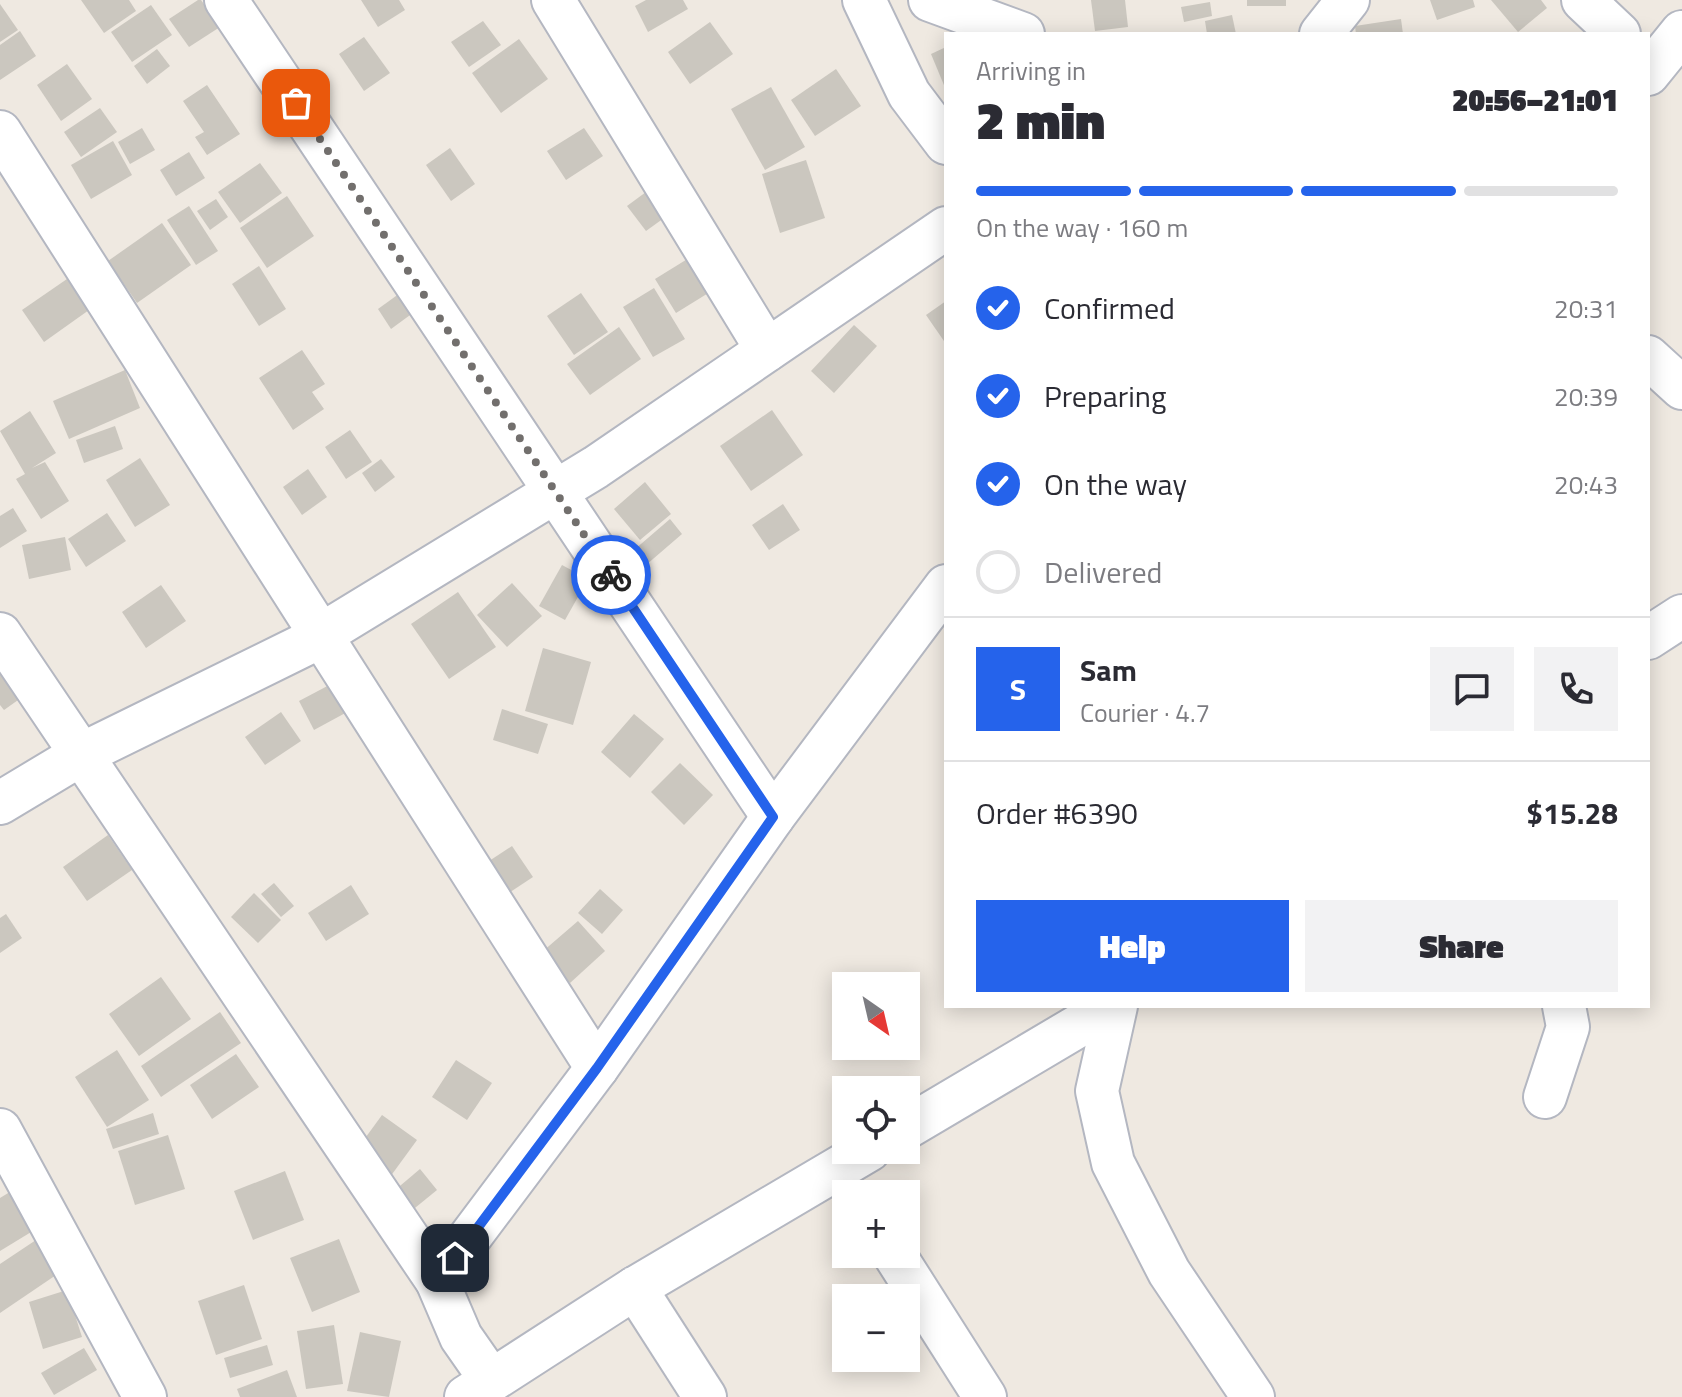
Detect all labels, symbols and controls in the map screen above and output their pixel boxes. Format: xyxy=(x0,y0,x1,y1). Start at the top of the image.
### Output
text: Arriving in xyxy=(976,51,1086,90)
pin xyxy=(262,69,330,137)
text: 20:56–21:01 xyxy=(1452,77,1618,123)
text: 2 min xyxy=(976,80,1105,159)
icon: bag xyxy=(274,81,318,125)
text: On the way · 160 m xyxy=(976,208,1188,247)
text: Confirmed xyxy=(1044,285,1175,331)
icon: check xyxy=(976,286,1020,330)
text: 20:31 xyxy=(1554,289,1618,328)
text: Preparing xyxy=(1044,373,1166,419)
icon: check xyxy=(976,374,1020,418)
text: 20:39 xyxy=(1554,377,1618,416)
text: On the way xyxy=(1044,461,1187,507)
icon: check xyxy=(976,462,1020,506)
text: 20:43 xyxy=(1554,465,1618,504)
courier xyxy=(571,535,651,615)
text: Delivered xyxy=(1044,549,1162,595)
icon: bike xyxy=(589,553,633,597)
text: Sam xyxy=(1080,647,1137,693)
button: chat xyxy=(1430,647,1514,731)
button: phone xyxy=(1534,647,1618,731)
text: S xyxy=(1010,666,1026,712)
text: Courier · 4.7 xyxy=(1080,693,1210,732)
text: Order #6390 xyxy=(976,790,1138,836)
text: $15.28 xyxy=(1526,790,1618,836)
button: Help xyxy=(976,900,1289,992)
button: Share xyxy=(1305,900,1618,992)
north arrow xyxy=(832,972,920,1060)
map controls xyxy=(832,972,920,1372)
button: locate xyxy=(832,1076,920,1164)
button: + xyxy=(832,1180,920,1268)
pin xyxy=(421,1224,489,1292)
icon: home xyxy=(433,1236,477,1280)
button: − xyxy=(832,1284,920,1372)

